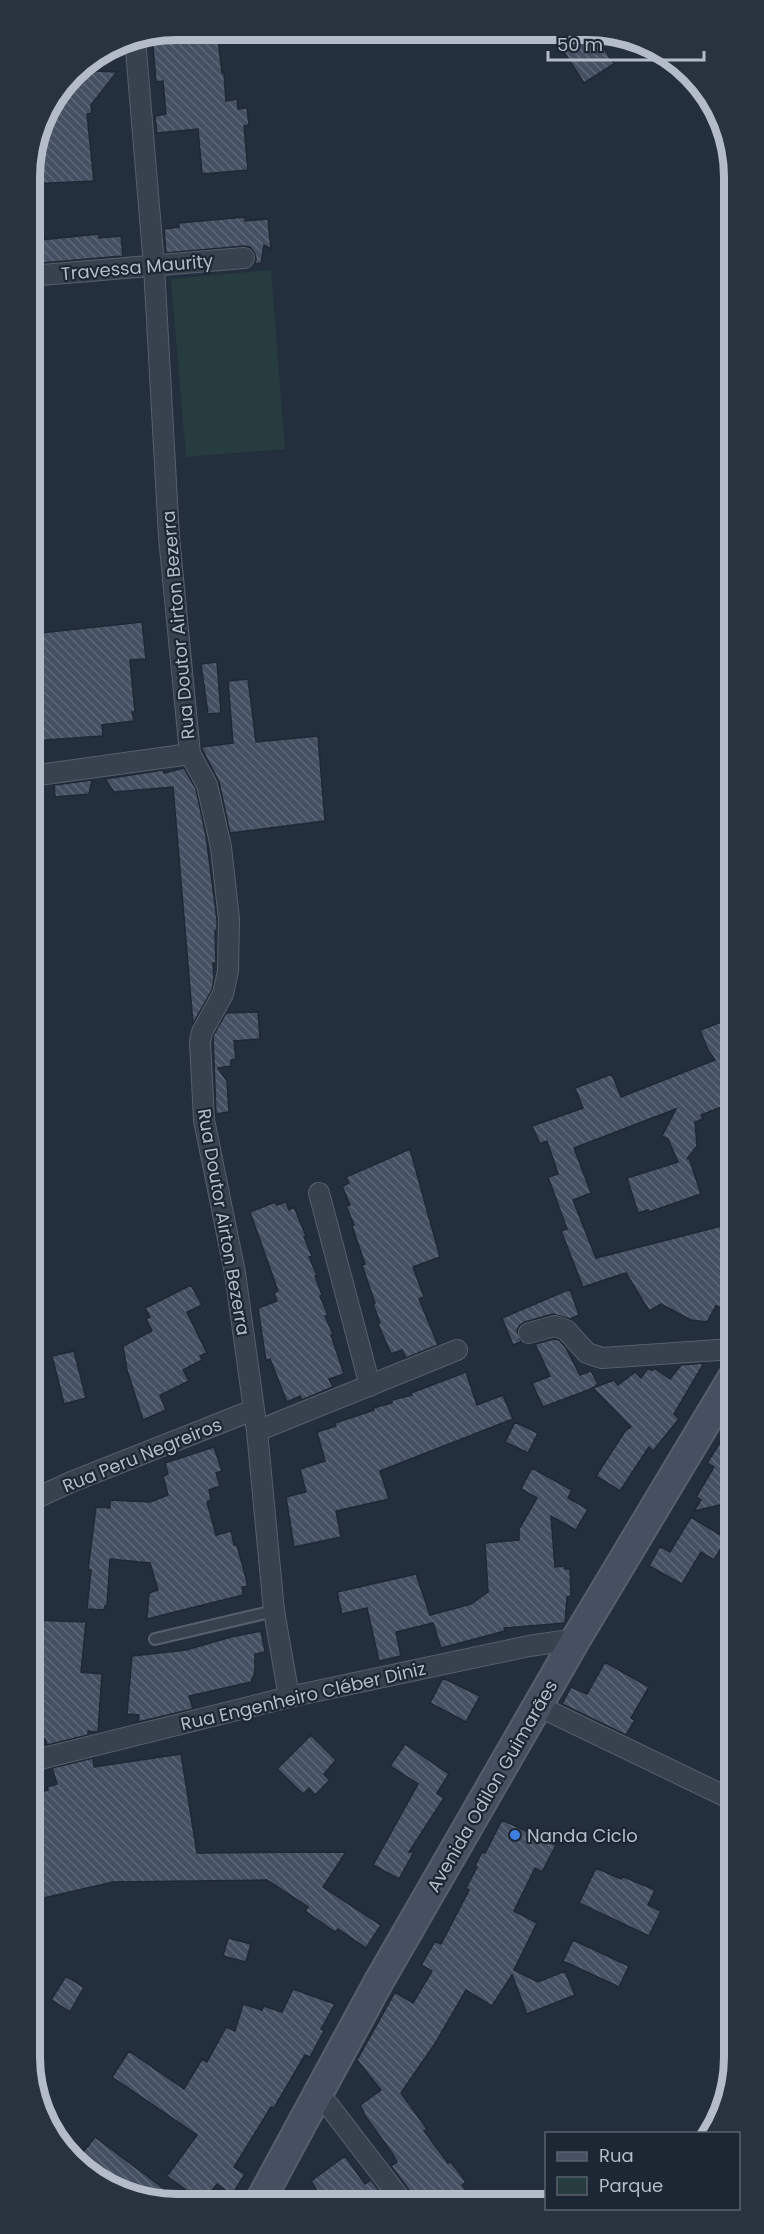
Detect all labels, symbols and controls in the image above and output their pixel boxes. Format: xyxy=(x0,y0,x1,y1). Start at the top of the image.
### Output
scale bar xyxy=(548,24,704,62)
text: 50 m xyxy=(557,32,603,57)
street label: Travessa Maurity xyxy=(60,248,214,286)
street label: Rua Doutor Airton Bezerra xyxy=(156,510,200,740)
street label: Rua Doutor Airton Bezerra xyxy=(192,1107,256,1337)
street label: Rua Peru Negreiros xyxy=(59,1412,225,1498)
street label: Rua Engenheiro Cléber Diniz xyxy=(178,1656,428,1736)
street label: Avenida Odilon Guimarães xyxy=(421,1675,563,1897)
place label: Nanda Ciclo xyxy=(527,1823,638,1848)
marker: Nanda Ciclo xyxy=(508,1828,522,1842)
legend xyxy=(545,2132,740,2210)
text: Rua xyxy=(599,2143,634,2168)
text: Parque xyxy=(599,2173,663,2198)

